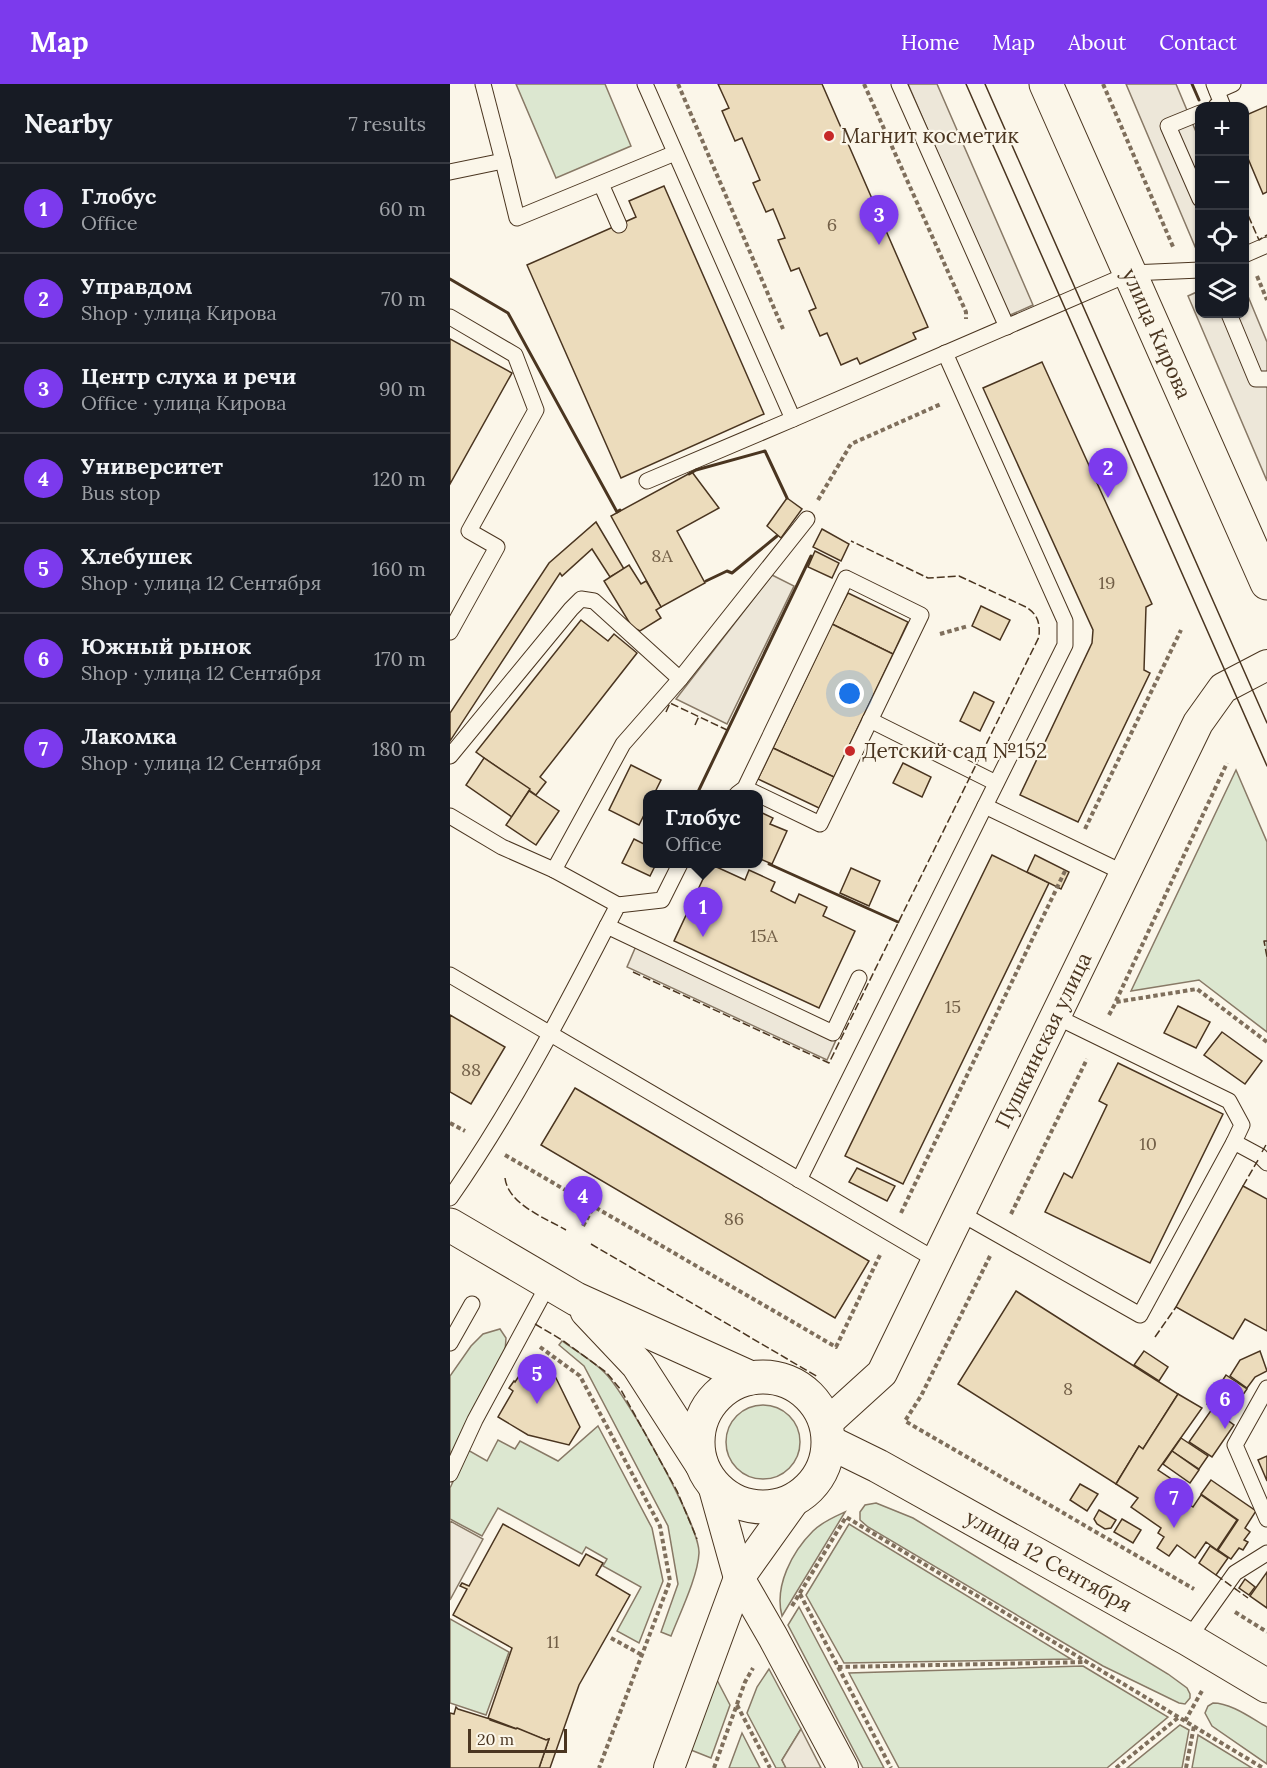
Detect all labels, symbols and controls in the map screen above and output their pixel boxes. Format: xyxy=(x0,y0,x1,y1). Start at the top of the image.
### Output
text: Map xyxy=(30,24,89,60)
text: Home xyxy=(901,29,959,56)
text: Map xyxy=(992,29,1035,56)
text: About xyxy=(1068,29,1126,56)
text: Contact xyxy=(1159,29,1237,56)
map controls xyxy=(1195,102,1249,318)
button: + xyxy=(1195,102,1249,156)
text: Nearby xyxy=(24,107,112,140)
text: 7 results xyxy=(349,111,426,136)
place label: Магнит косметик xyxy=(841,122,1019,149)
marker: Магнит косметик xyxy=(822,129,836,143)
button: − xyxy=(1195,156,1249,210)
text: Глобус xyxy=(81,182,156,210)
text: 1 xyxy=(39,196,48,221)
text: 60 m xyxy=(379,196,426,221)
pin: 3 xyxy=(860,196,898,245)
text: Office xyxy=(81,210,138,235)
button: locate xyxy=(1195,210,1249,264)
house number: 6 xyxy=(827,213,837,236)
street label: улица Кирова xyxy=(1116,264,1198,403)
button: layers xyxy=(1195,264,1249,318)
text: Управдом xyxy=(81,272,192,300)
text: 2 xyxy=(38,286,49,311)
text: 70 m xyxy=(381,286,426,311)
text: Shop · улица Кирова xyxy=(81,300,277,325)
text: Центр слуха и речи xyxy=(81,362,296,390)
text: 3 xyxy=(38,376,49,401)
text: 90 m xyxy=(379,376,426,401)
text: Office · улица Кирова xyxy=(81,390,287,415)
pin: 2 xyxy=(1088,448,1128,498)
text: Университет xyxy=(81,452,223,480)
text: 4 xyxy=(38,466,49,491)
text: 120 m xyxy=(372,466,426,491)
text: Bus stop xyxy=(81,480,160,505)
text: Хлебушек xyxy=(81,542,192,570)
house number: 8А xyxy=(651,544,673,567)
text: 5 xyxy=(38,556,49,581)
text: 160 m xyxy=(372,556,426,581)
text: Shop · улица 12 Сентября xyxy=(81,570,321,595)
house number: 19 xyxy=(1099,571,1115,594)
text: Южный рынок xyxy=(81,632,251,660)
text: 6 xyxy=(38,646,49,671)
text: 170 m xyxy=(374,646,426,671)
text: Shop · улица 12 Сентября xyxy=(81,660,321,685)
your location xyxy=(835,679,864,708)
text: Лакомка xyxy=(81,722,177,750)
text: 7 xyxy=(39,736,48,761)
text: 180 m xyxy=(372,736,426,761)
place label: Детский сад №152 xyxy=(862,737,1047,764)
marker: Детский сад №152 xyxy=(843,744,857,758)
text: Shop · улица 12 Сентября xyxy=(81,750,321,775)
popup xyxy=(643,790,763,868)
text: Глобус xyxy=(665,803,741,831)
text: Office xyxy=(665,831,722,856)
pin: 1 xyxy=(684,888,722,937)
house number: 15А xyxy=(750,924,779,947)
street label: Пушкинская улица xyxy=(989,948,1097,1133)
house number: 15 xyxy=(945,995,961,1018)
house number: 88 xyxy=(461,1058,481,1081)
house number: 10 xyxy=(1139,1132,1157,1155)
pin: 4 xyxy=(564,1176,602,1226)
house number: 86 xyxy=(724,1207,744,1230)
pin: 5 xyxy=(518,1354,556,1404)
house number: 8 xyxy=(1063,1377,1073,1400)
pin: 6 xyxy=(1206,1380,1244,1429)
pin: 7 xyxy=(1154,1478,1194,1528)
street label: улица 12 Сентября xyxy=(961,1503,1137,1618)
house number: 11 xyxy=(546,1630,560,1653)
scale bar xyxy=(468,1726,567,1754)
text: 20 m xyxy=(477,1729,514,1749)

